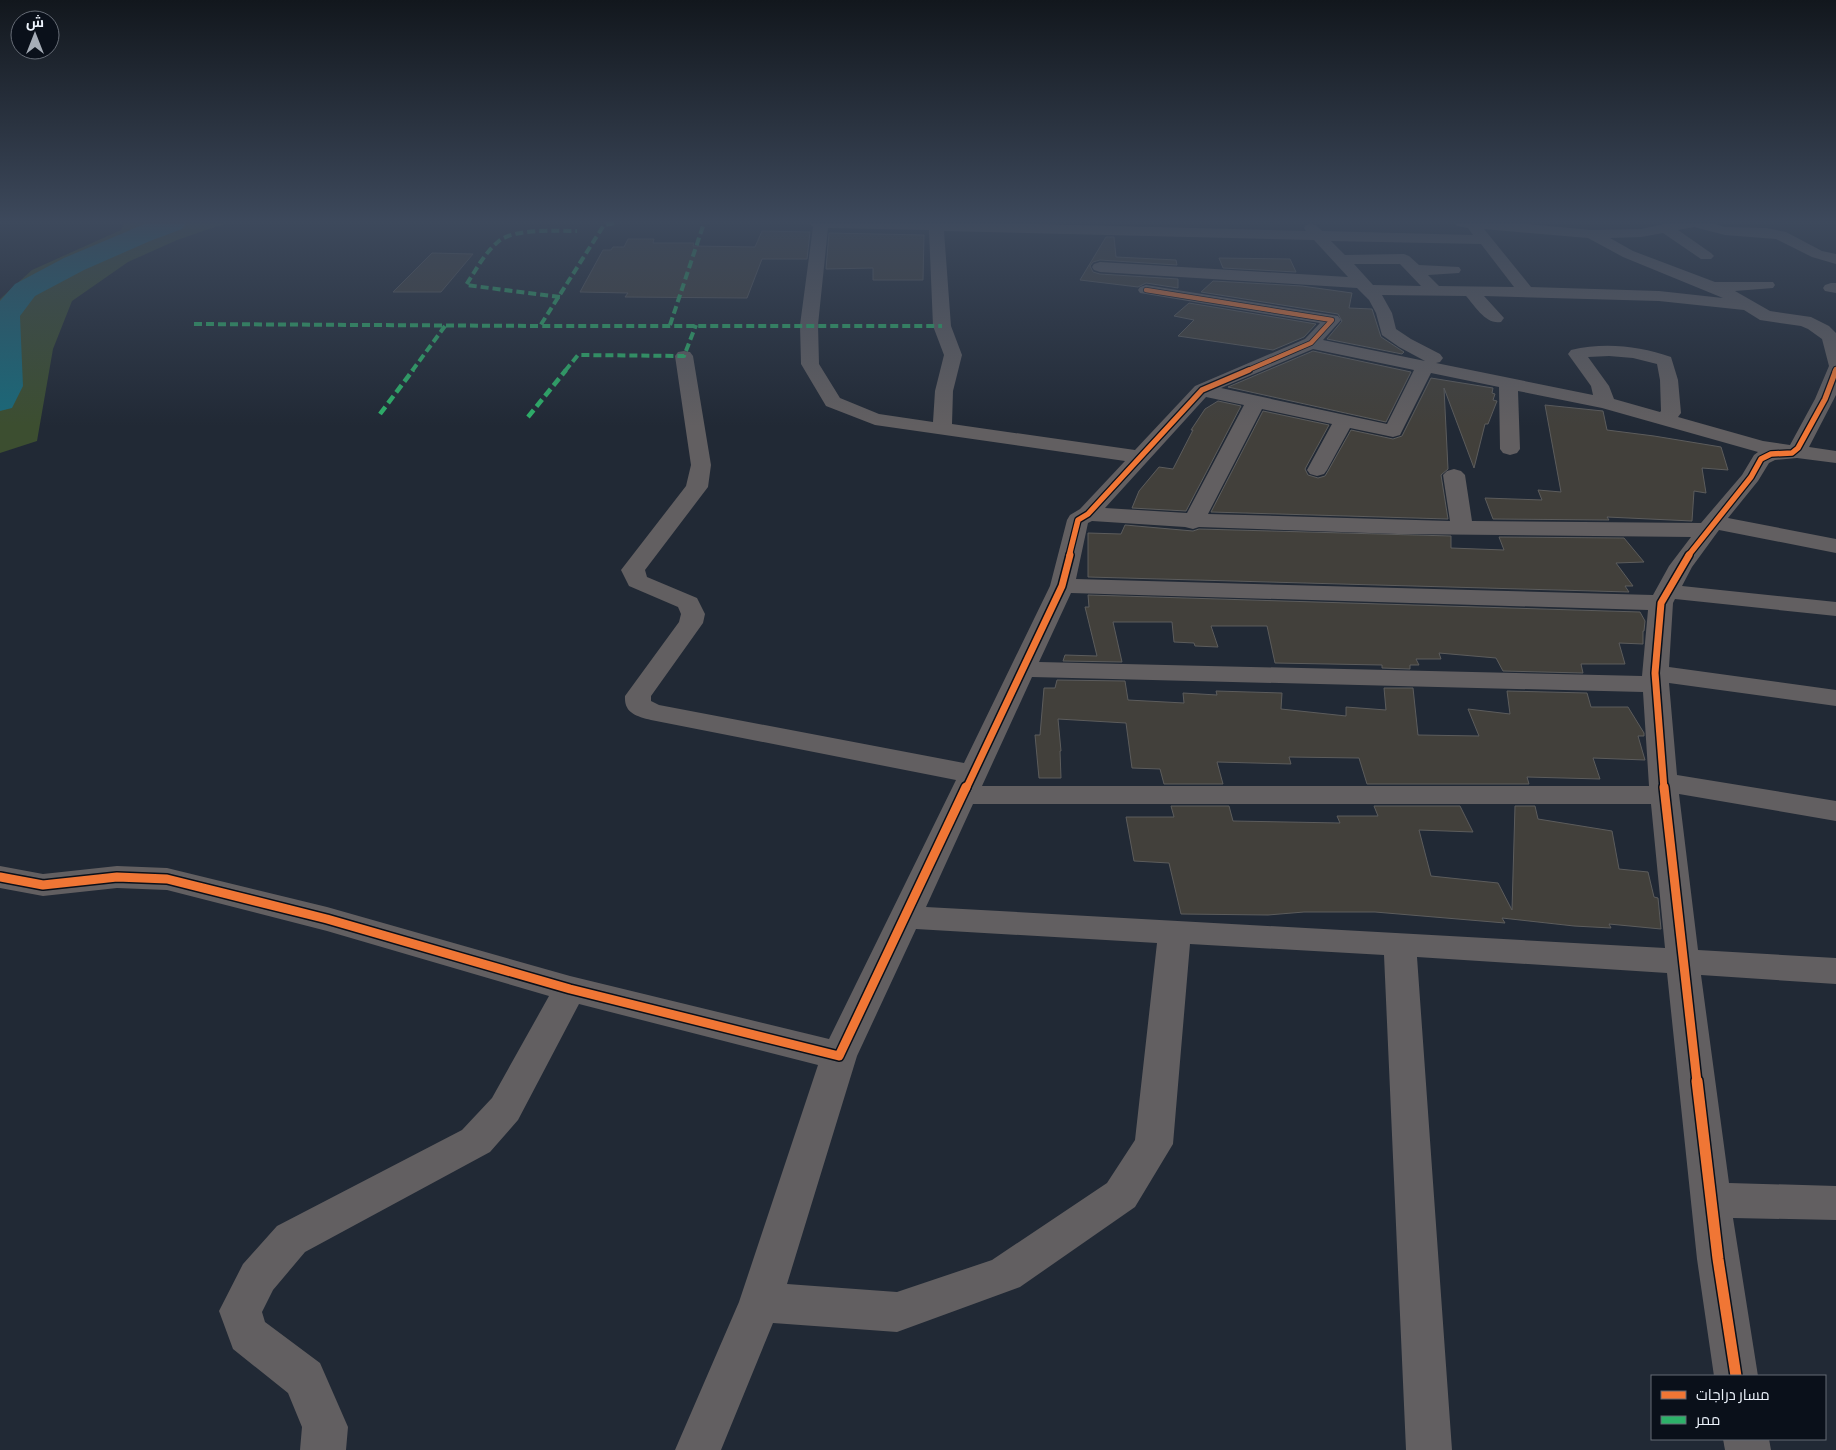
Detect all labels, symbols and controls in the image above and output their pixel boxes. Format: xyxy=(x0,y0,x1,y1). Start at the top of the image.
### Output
north arrow xyxy=(10,10,60,60)
text: ش xyxy=(26,12,44,31)
legend xyxy=(1651,1375,1826,1440)
text: مسار دراجات xyxy=(1696,1384,1770,1405)
text: ممر xyxy=(1695,1409,1720,1430)

